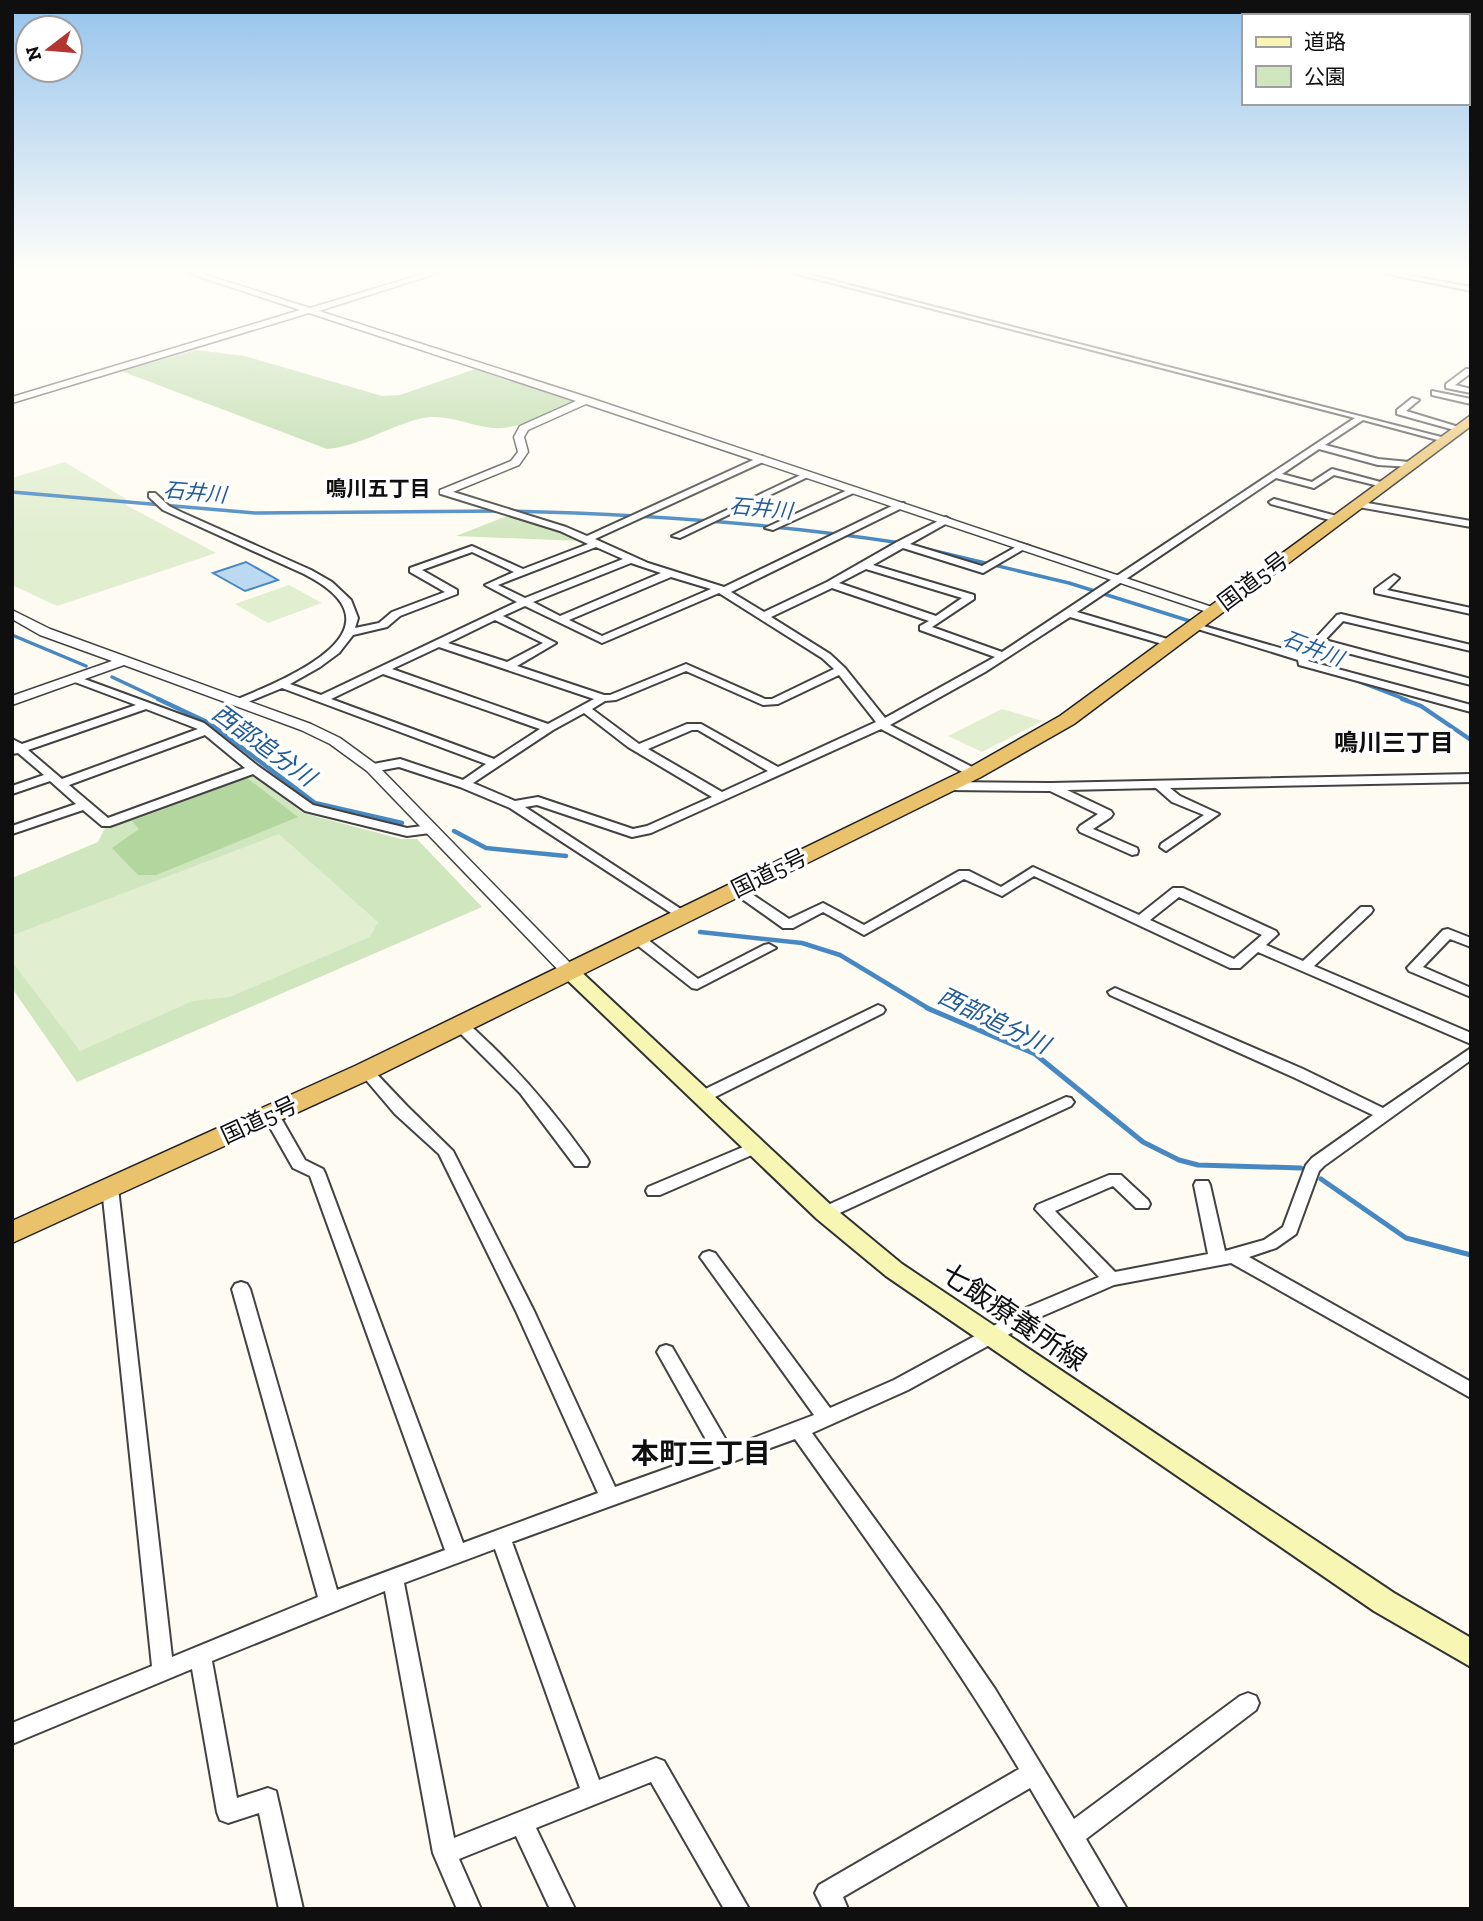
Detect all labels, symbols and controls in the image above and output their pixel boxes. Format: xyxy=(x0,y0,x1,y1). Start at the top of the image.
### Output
north arrow xyxy=(14,14,84,84)
legend xyxy=(1242,14,1469,105)
text: 道路 xyxy=(1304,29,1346,54)
text: N xyxy=(20,43,46,64)
text: 公園 xyxy=(1304,64,1346,89)
district label: 鳴川五丁目 xyxy=(326,476,431,501)
water label: 石井川 xyxy=(163,477,229,507)
water label: 石井川 xyxy=(729,493,795,523)
street label: 国道5号 xyxy=(1212,546,1294,616)
water label: 石井川 xyxy=(1279,625,1349,672)
water label: 西部追分川 xyxy=(207,698,323,794)
district label: 鳴川三丁目 xyxy=(1334,728,1454,757)
street label: 国道5号 xyxy=(727,843,811,903)
water label: 西部追分川 xyxy=(934,981,1057,1061)
street label: 国道5号 xyxy=(216,1090,302,1150)
street label: 七飯療養所線 xyxy=(935,1256,1093,1378)
district label: 本町三丁目 xyxy=(631,1437,771,1470)

